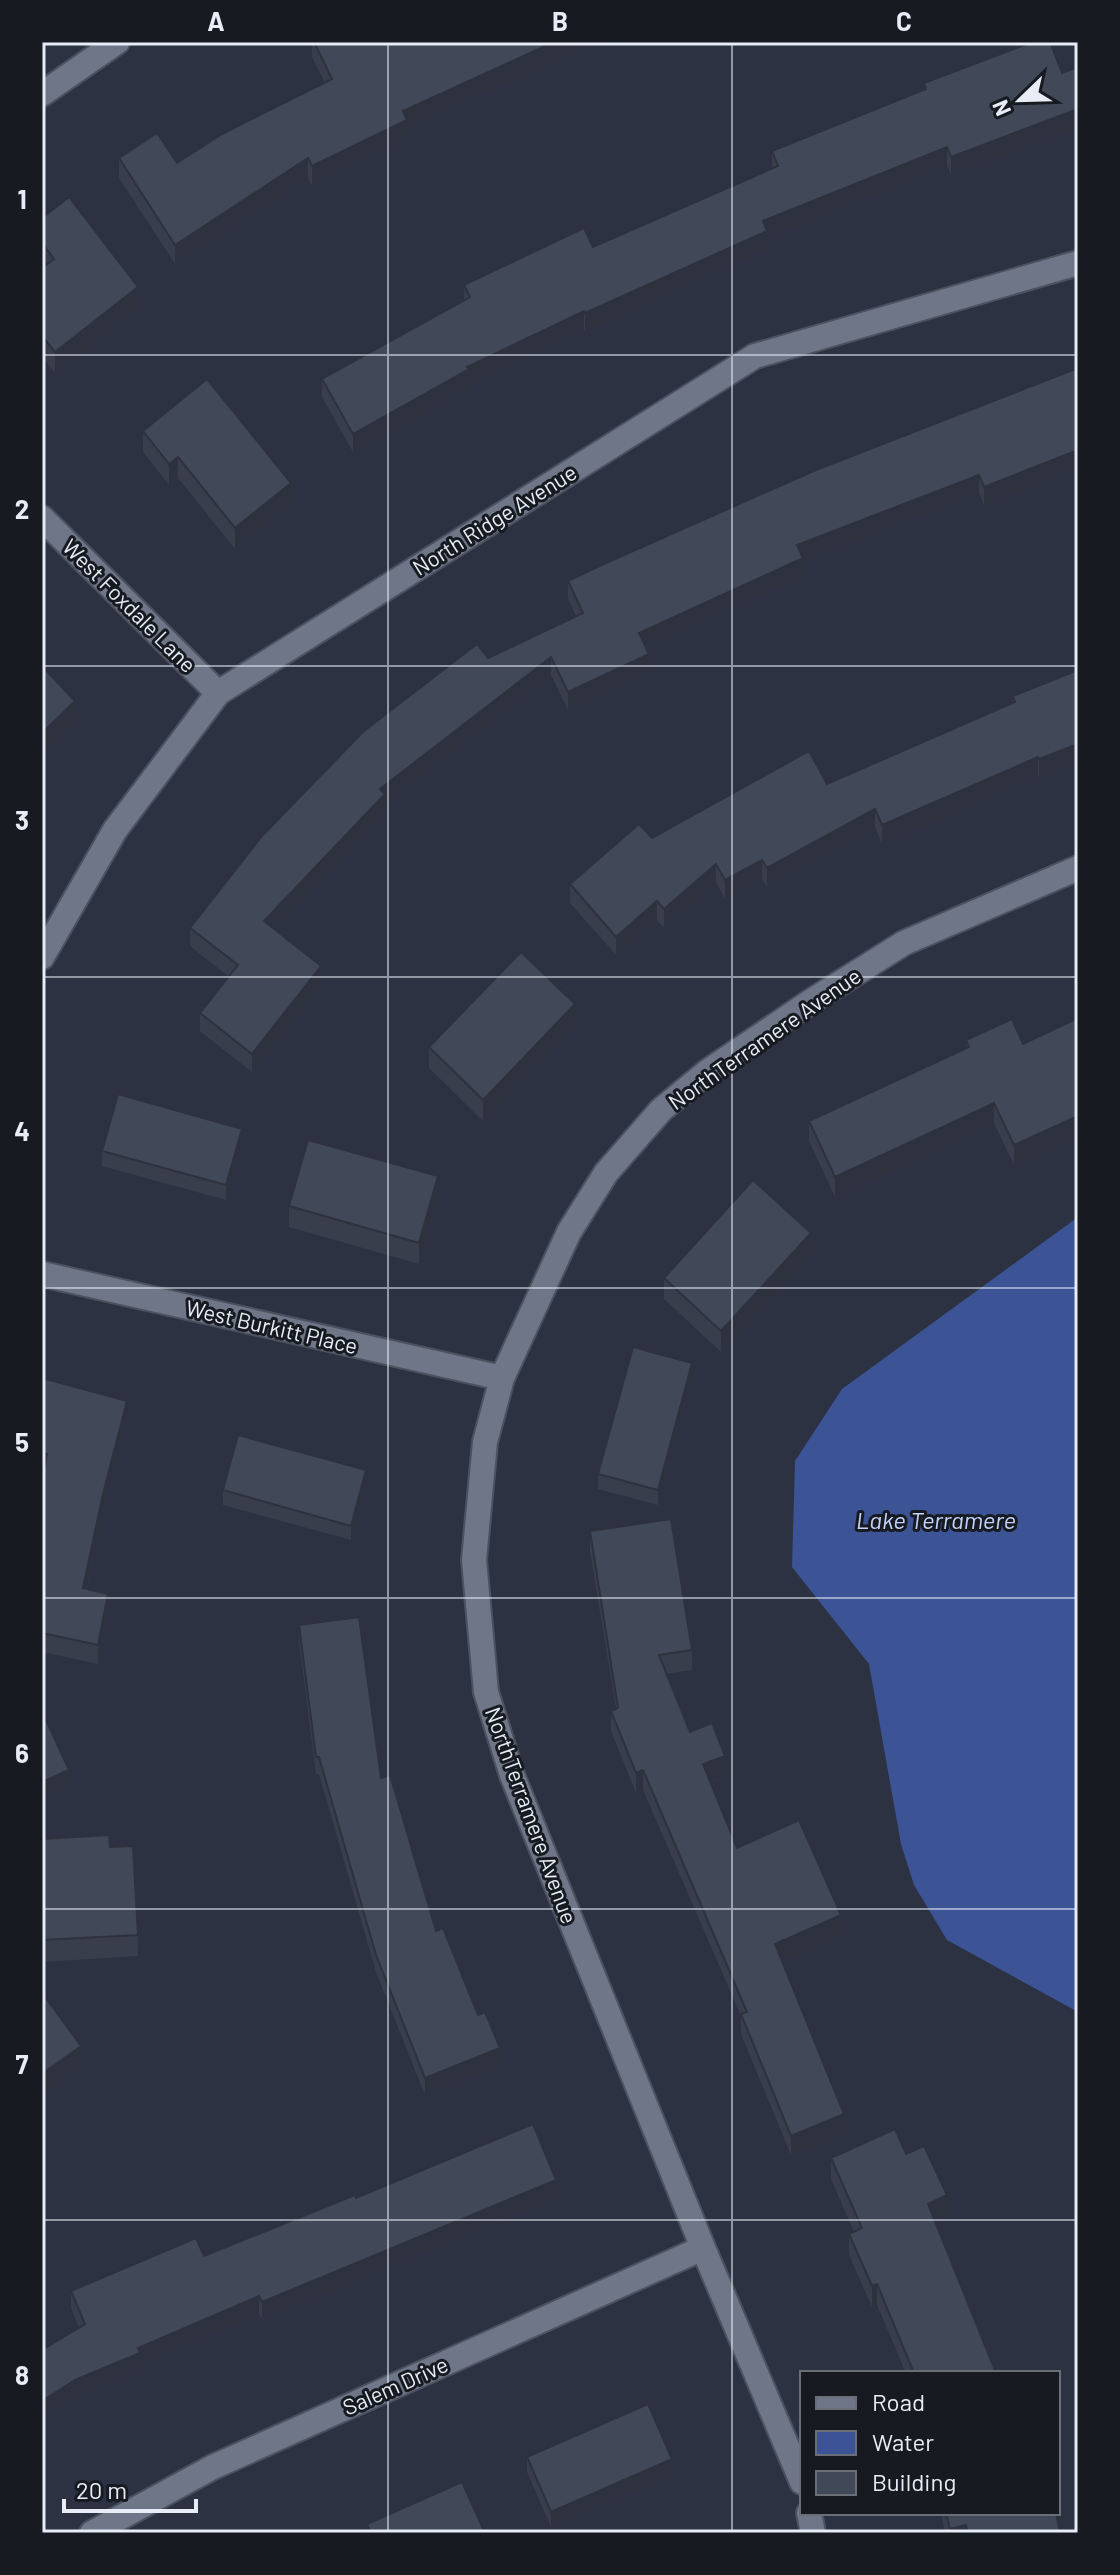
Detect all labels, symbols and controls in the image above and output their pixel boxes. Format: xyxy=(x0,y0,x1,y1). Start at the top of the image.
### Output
text: A xyxy=(207,5,225,36)
text: B xyxy=(552,5,568,36)
text: C xyxy=(896,5,912,36)
north arrow xyxy=(980,60,1060,140)
text: N xyxy=(986,96,1015,120)
text: 1 xyxy=(17,183,27,214)
street label: North Ridge Avenue xyxy=(407,458,581,580)
text: 2 xyxy=(15,493,29,524)
street label: West Foxdale Lane xyxy=(58,533,202,677)
text: 3 xyxy=(15,804,29,835)
street label: NorthTerramere Avenue xyxy=(663,962,865,1114)
text: 4 xyxy=(14,1115,30,1146)
street label: West Burkitt Place xyxy=(184,1294,360,1358)
text: 5 xyxy=(15,1426,29,1457)
water label: Lake Terramere xyxy=(856,1505,1016,1534)
street label: NorthTerramere Avenue xyxy=(481,1703,583,1927)
text: 6 xyxy=(15,1737,29,1768)
text: 7 xyxy=(16,2048,29,2079)
street label: Salem Drive xyxy=(338,2350,452,2420)
text: 8 xyxy=(15,2359,29,2390)
legend xyxy=(800,2371,1060,2515)
text: Road xyxy=(872,2387,925,2416)
text: Water xyxy=(872,2427,934,2456)
scale bar xyxy=(64,2463,196,2513)
text: Building xyxy=(872,2467,956,2496)
text: 20 m xyxy=(76,2475,127,2504)

